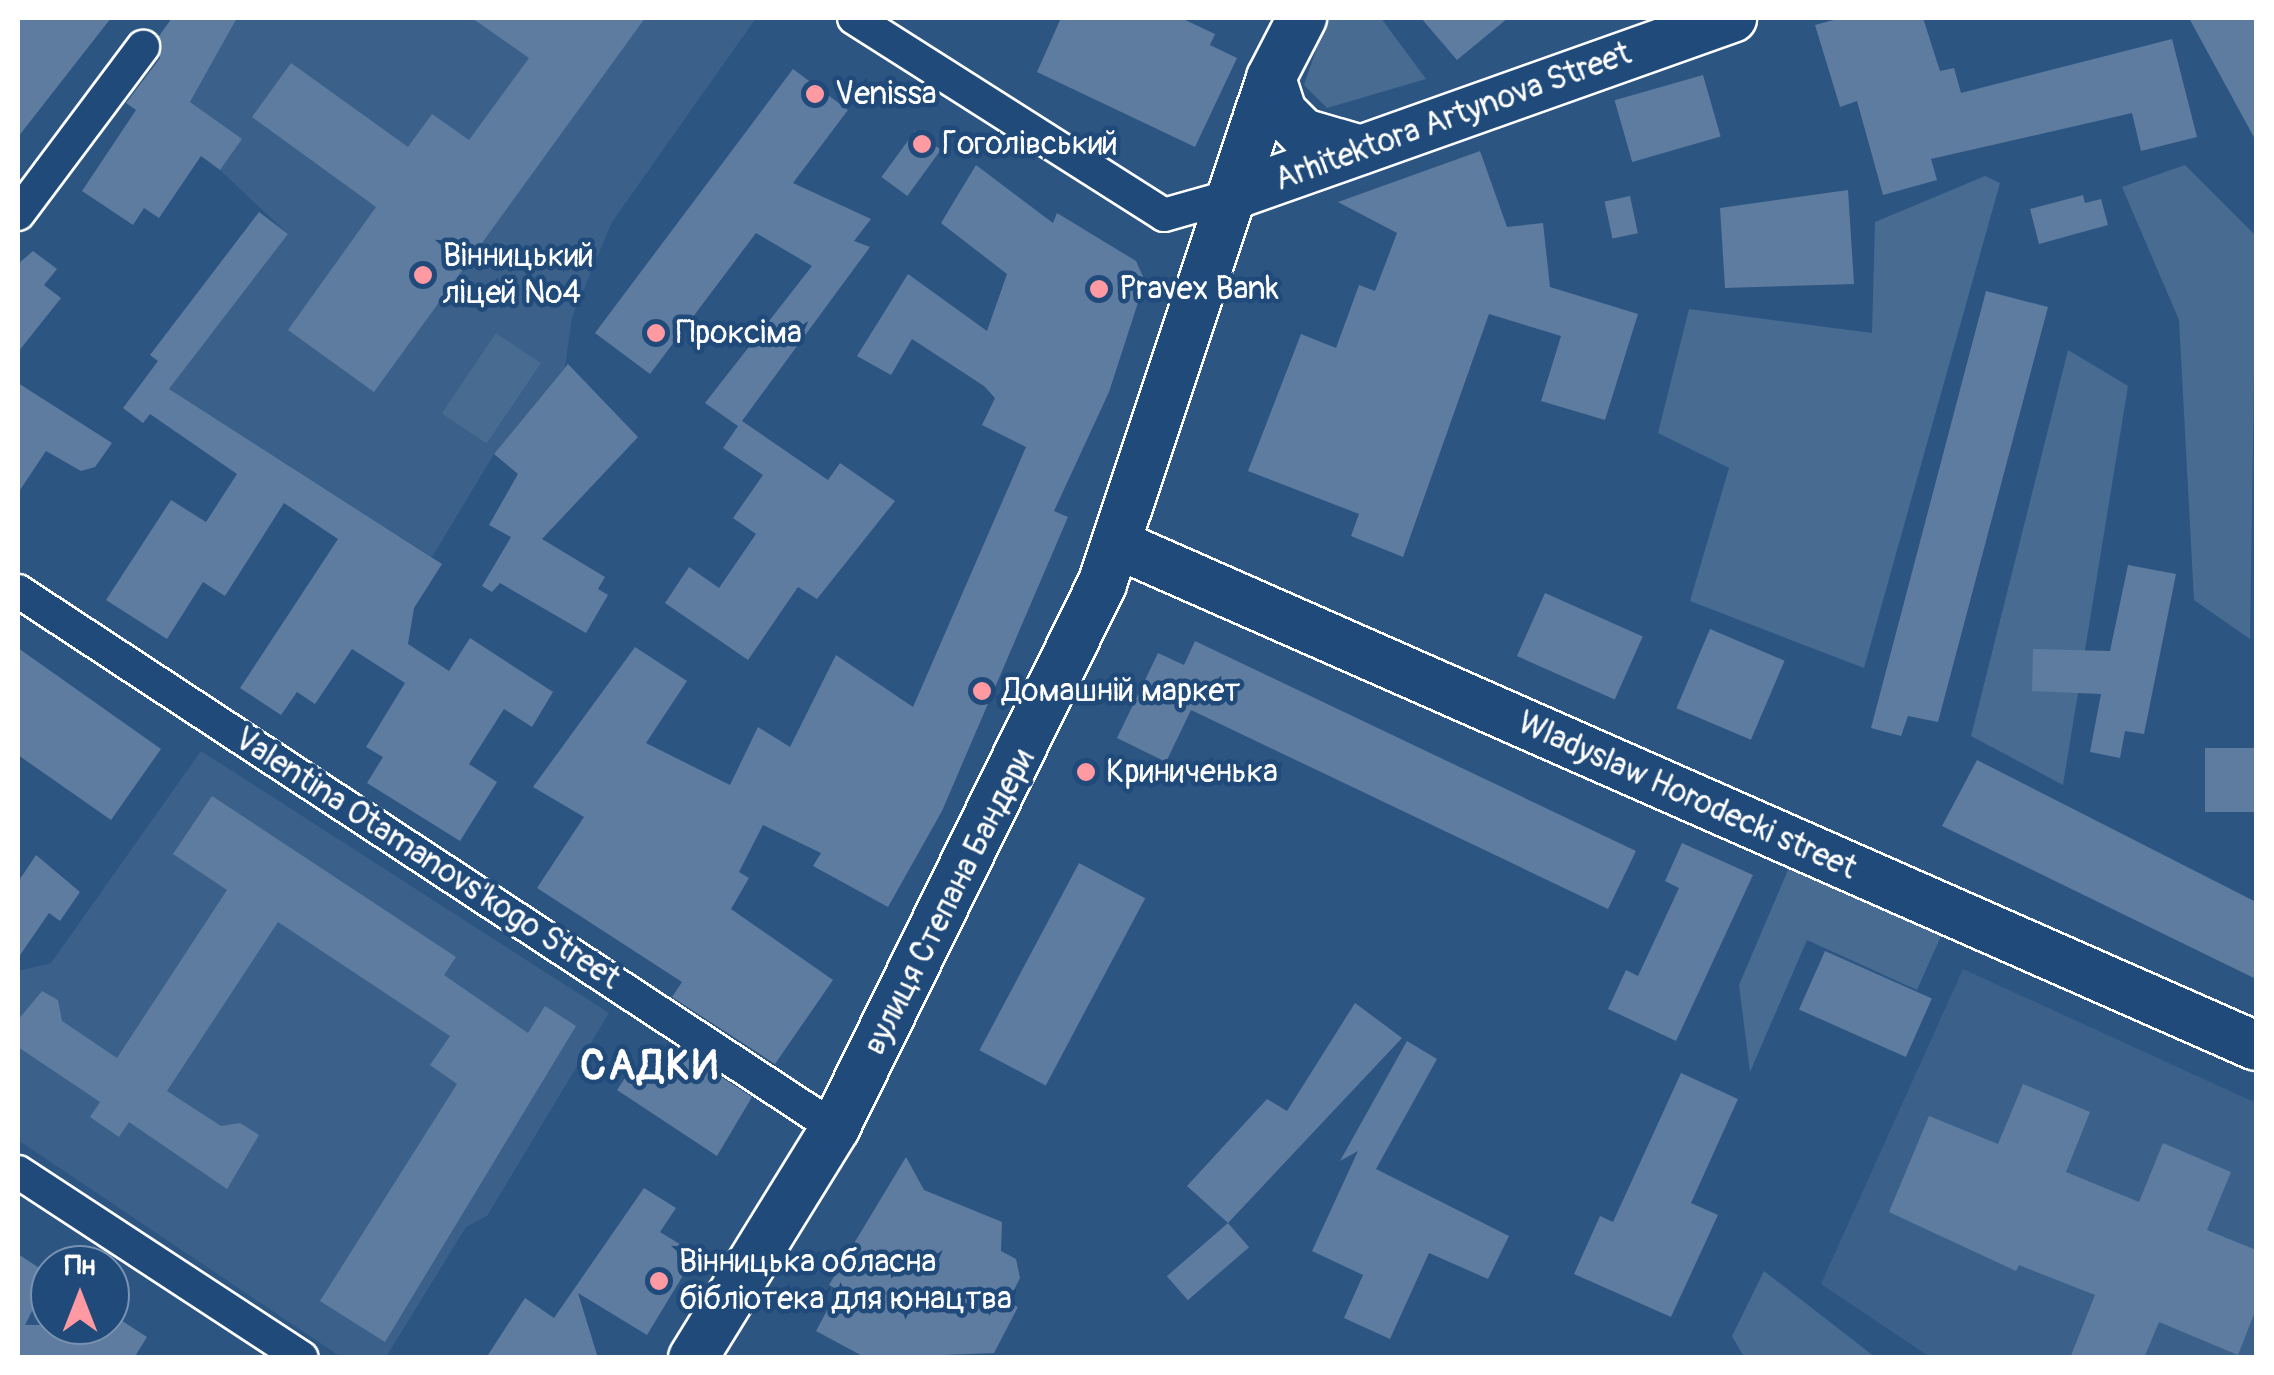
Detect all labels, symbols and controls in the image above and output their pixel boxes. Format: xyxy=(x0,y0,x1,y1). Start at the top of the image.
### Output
street label: Arhitektora Artynova Street xyxy=(1270,35,1636,199)
place label: Venissa xyxy=(835,75,937,113)
marker: Venissa xyxy=(804,83,826,105)
place label: Гоголівський xyxy=(942,125,1118,163)
marker: Гоголівський xyxy=(911,133,933,155)
place label: Вінницький ліцей №4 xyxy=(443,238,594,313)
marker: Вінницький ліцей №4 xyxy=(412,264,434,286)
place label: Pravex Bank xyxy=(1119,270,1279,308)
marker: Pravex Bank xyxy=(1088,278,1110,300)
place label: Проксіма xyxy=(676,314,802,352)
marker: Проксіма xyxy=(645,322,667,344)
place label: Домашній маркет xyxy=(1002,672,1240,710)
marker: Домашній маркет xyxy=(971,680,993,702)
street label: Wladyslaw Horodecki street xyxy=(1512,704,1862,888)
street label: Valentina Otamanovs'kogo Street xyxy=(227,720,627,998)
street label: вулиця Степана Бандери xyxy=(855,743,1043,1061)
place label: Криниченька xyxy=(1106,753,1278,791)
marker: Криниченька xyxy=(1075,761,1097,783)
district label: САДКИ xyxy=(580,1041,720,1091)
place label: Вінницька обласна бібліотека для юнацтва xyxy=(679,1244,1012,1319)
north arrow xyxy=(30,1245,130,1345)
text: Пн xyxy=(65,1249,95,1284)
marker: Вінницька обласна бібліотека для юнацтва xyxy=(648,1270,670,1292)

